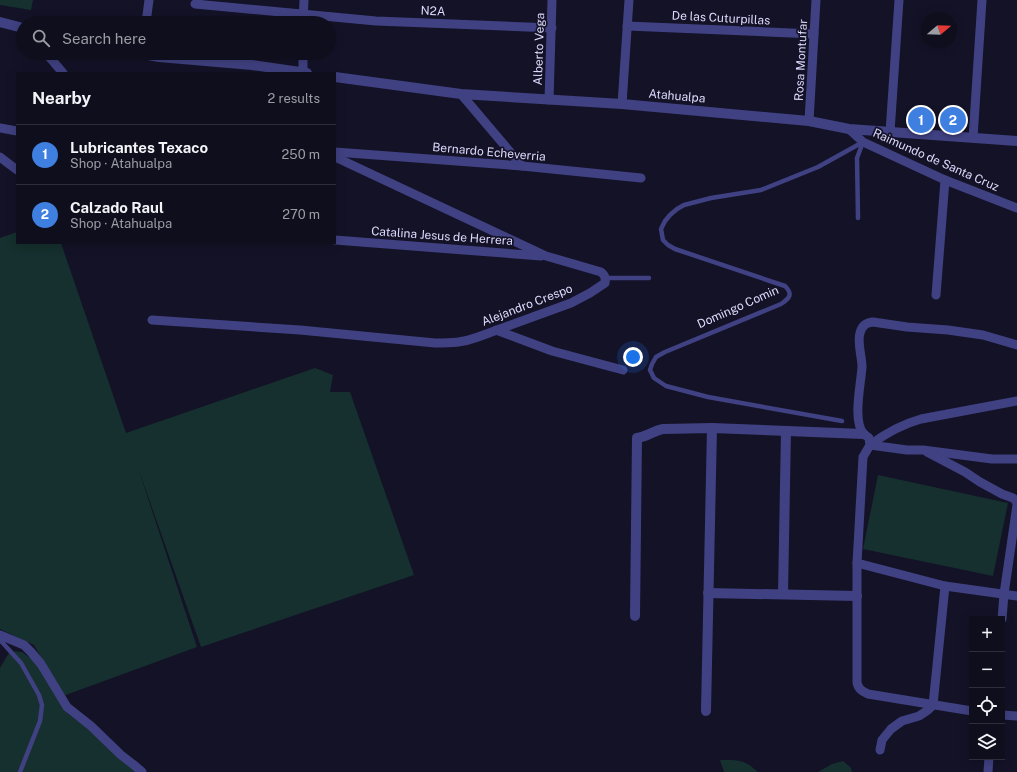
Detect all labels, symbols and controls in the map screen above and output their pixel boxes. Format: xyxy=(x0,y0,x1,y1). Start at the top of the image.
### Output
street label: N2A xyxy=(420,4,446,18)
street label: De las Cuturpillas xyxy=(671,8,771,28)
street label: Alberto Vega xyxy=(531,12,547,86)
north arrow xyxy=(921,12,957,48)
search box xyxy=(16,16,336,60)
street label: Rosa Montufar xyxy=(792,18,810,101)
icon: search xyxy=(30,27,52,49)
text: Search here xyxy=(62,30,146,47)
street label: Atahualpa xyxy=(648,87,706,105)
text: Nearby xyxy=(32,88,91,108)
text: 2 results xyxy=(268,91,320,106)
pin: 1 xyxy=(908,105,934,135)
pin: 2 xyxy=(940,105,966,135)
street label: Raimundo de Santa Cruz xyxy=(871,126,1001,194)
text: Lubricantes Texaco xyxy=(70,139,208,156)
street label: Bernardo Echeverria xyxy=(432,140,546,164)
text: 1 xyxy=(42,147,48,162)
text: 250 m xyxy=(282,147,320,162)
text: Shop · Atahualpa xyxy=(70,156,172,171)
text: Calzado Raul xyxy=(70,199,164,216)
text: 2 xyxy=(41,207,49,222)
text: 270 m xyxy=(282,207,320,222)
text: Shop · Atahualpa xyxy=(70,216,172,231)
street label: Catalina Jesus de Herrera xyxy=(371,224,513,248)
street label: Alejandro Crespo xyxy=(479,281,575,329)
street label: Domingo Comin xyxy=(695,283,781,331)
your location xyxy=(623,347,643,367)
map controls xyxy=(969,616,1005,760)
button: + xyxy=(969,616,1005,652)
button: − xyxy=(969,652,1005,688)
button: locate xyxy=(969,688,1005,724)
button: layers xyxy=(969,724,1005,760)

